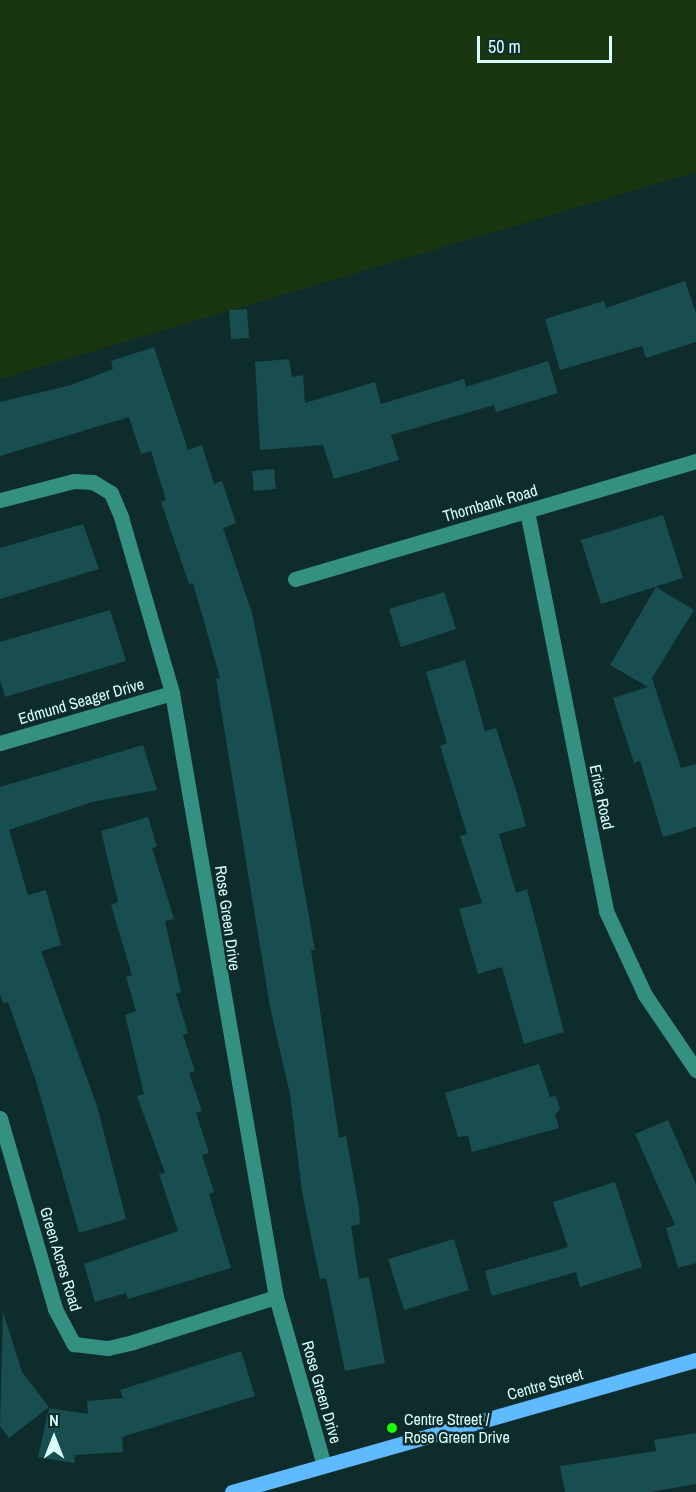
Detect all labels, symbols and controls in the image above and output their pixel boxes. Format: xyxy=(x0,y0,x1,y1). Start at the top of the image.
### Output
scale bar xyxy=(480,24,615,62)
text: 50 m xyxy=(488,34,521,59)
street label: Thornbank Road xyxy=(440,480,540,526)
street label: Edmund Seager Drive xyxy=(16,674,146,728)
street label: Erica Road xyxy=(586,763,618,831)
street label: Rose Green Drive xyxy=(211,864,245,972)
street label: Green Acres Road xyxy=(36,1204,86,1314)
street label: Rose Green Drive xyxy=(298,1339,346,1445)
street label: Centre Street xyxy=(505,1364,585,1404)
north arrow xyxy=(24,1408,84,1468)
text: N xyxy=(49,1409,59,1431)
place label: Centre Street / Rose Green Drive xyxy=(404,1409,510,1447)
marker: Centre Street / Rose Green Drive xyxy=(385,1421,399,1435)

